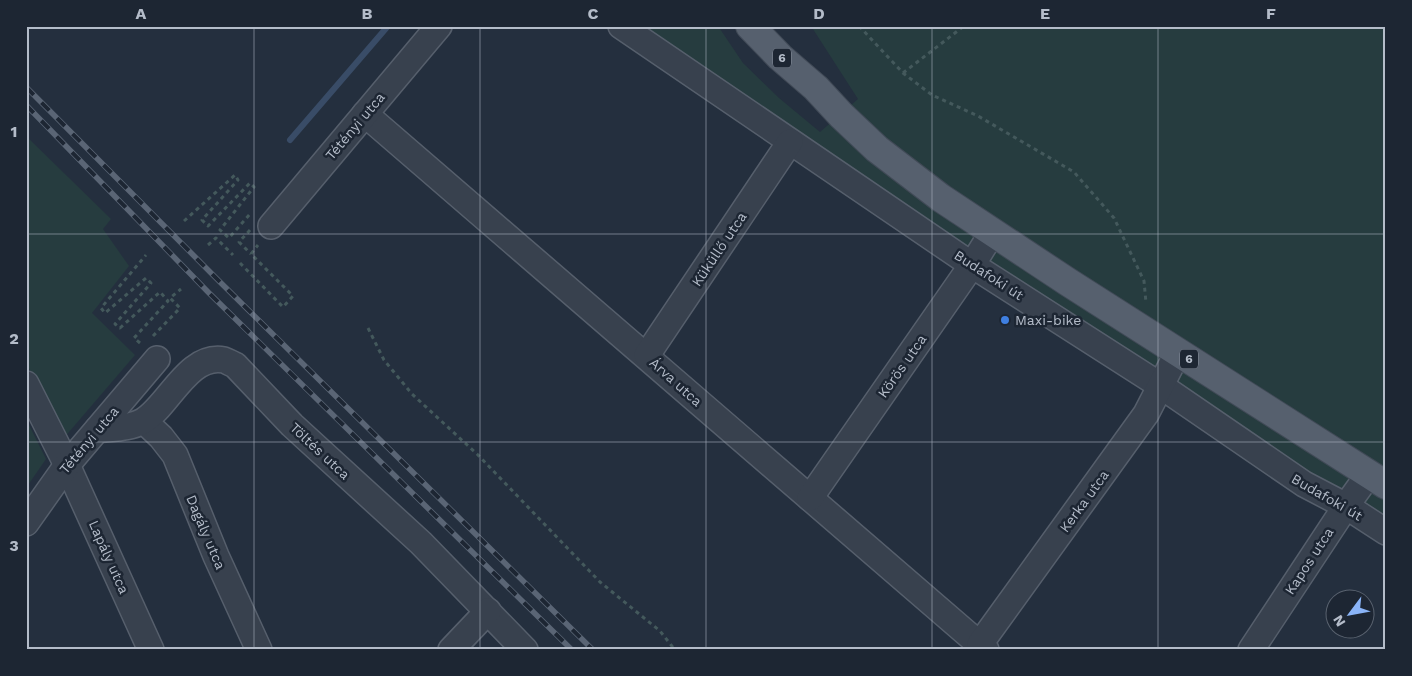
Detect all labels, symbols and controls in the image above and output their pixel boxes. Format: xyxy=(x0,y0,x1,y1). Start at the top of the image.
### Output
text: A xyxy=(136,4,147,23)
text: B xyxy=(362,4,373,23)
text: C xyxy=(588,4,599,23)
text: D xyxy=(813,4,825,23)
text: E xyxy=(1040,4,1050,23)
text: F xyxy=(1266,4,1276,23)
road number: 6 xyxy=(773,48,791,68)
street label: Tétényi utca xyxy=(322,89,388,163)
text: 1 xyxy=(11,122,17,141)
street label: Küküllő utca xyxy=(688,209,750,289)
street label: Budafoki út xyxy=(951,247,1027,303)
place label: Maxi-bike xyxy=(1015,312,1081,328)
marker: Maxi-bike xyxy=(999,314,1011,326)
text: 2 xyxy=(9,329,19,348)
street label: Körös utca xyxy=(874,331,930,401)
road number: 6 xyxy=(1180,349,1198,368)
street label: Árva utca xyxy=(647,354,705,410)
street label: Tétényi utca xyxy=(56,403,122,477)
street label: Töltés utca xyxy=(287,419,353,483)
street label: Kerka utca xyxy=(1056,467,1112,535)
street label: Budafoki út xyxy=(1289,470,1365,524)
street label: Dagály utca xyxy=(183,492,229,572)
street label: Lapály utca xyxy=(86,518,132,596)
street label: Kapos utca xyxy=(1281,524,1337,597)
text: 3 xyxy=(9,536,19,555)
north arrow xyxy=(1324,588,1374,638)
text: N xyxy=(1329,612,1349,630)

